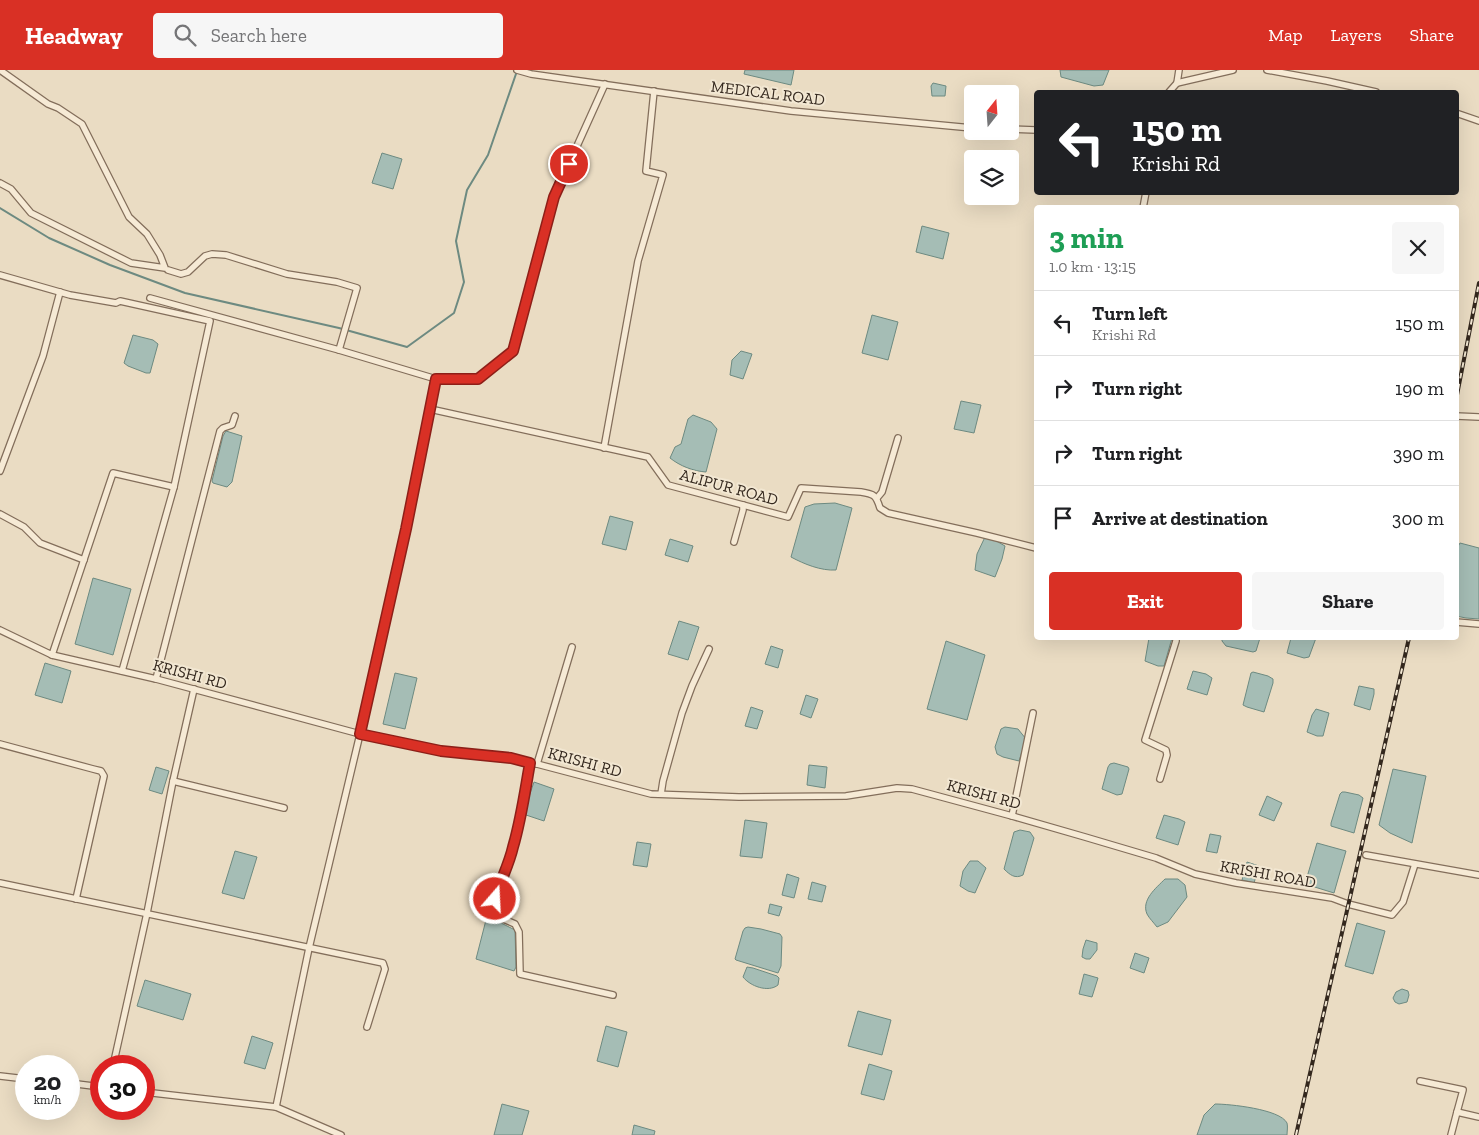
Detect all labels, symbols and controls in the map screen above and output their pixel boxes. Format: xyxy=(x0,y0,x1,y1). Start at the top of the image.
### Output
search box xyxy=(153,13,503,58)
text: Headway xyxy=(25,21,123,50)
icon: search xyxy=(171,21,199,49)
text: Search here xyxy=(211,24,307,47)
text: Map xyxy=(1268,24,1303,46)
text: Layers xyxy=(1331,24,1382,46)
text: Share xyxy=(1410,24,1454,46)
street label: MEDICAL ROAD xyxy=(710,77,826,109)
north arrow xyxy=(964,85,1019,140)
map controls xyxy=(964,85,1019,205)
text: 150 m xyxy=(1132,108,1222,150)
icon: left xyxy=(1049,110,1114,175)
pin xyxy=(548,143,590,185)
icon: arrive xyxy=(555,150,583,178)
button: layers xyxy=(964,150,1019,205)
text: Krishi Rd xyxy=(1132,150,1220,177)
text: 3 min xyxy=(1049,220,1124,256)
button: close xyxy=(1392,222,1444,274)
text: 1.0 km · 13:15 xyxy=(1049,257,1136,276)
text: Turn left xyxy=(1092,302,1167,325)
icon: left xyxy=(1049,309,1077,337)
text: 150 m xyxy=(1395,312,1444,335)
text: Krishi Rd xyxy=(1092,325,1156,344)
icon: right xyxy=(1049,374,1077,402)
text: Turn right xyxy=(1092,377,1182,400)
text: 190 m xyxy=(1395,377,1444,400)
icon: right xyxy=(1049,439,1077,467)
text: Turn right xyxy=(1092,442,1182,465)
text: 390 m xyxy=(1393,442,1444,465)
street label: ALIPUR ROAD xyxy=(678,465,780,509)
icon: arrive xyxy=(1049,504,1077,532)
text: Arrive at destination xyxy=(1092,507,1268,530)
text: 300 m xyxy=(1392,507,1444,530)
button: Exit xyxy=(1049,572,1242,630)
button: Share xyxy=(1252,572,1444,630)
street label: KRISHI RD xyxy=(151,655,229,693)
street label: KRISHI RD xyxy=(546,743,624,781)
street label: KRISHI RD xyxy=(945,775,1023,813)
street label: KRISHI ROAD xyxy=(1218,856,1318,892)
position arrow xyxy=(468,872,520,924)
speed limit sign: 30 xyxy=(90,1055,155,1120)
text: 20 xyxy=(34,1066,61,1096)
text: km/h xyxy=(34,1093,61,1107)

